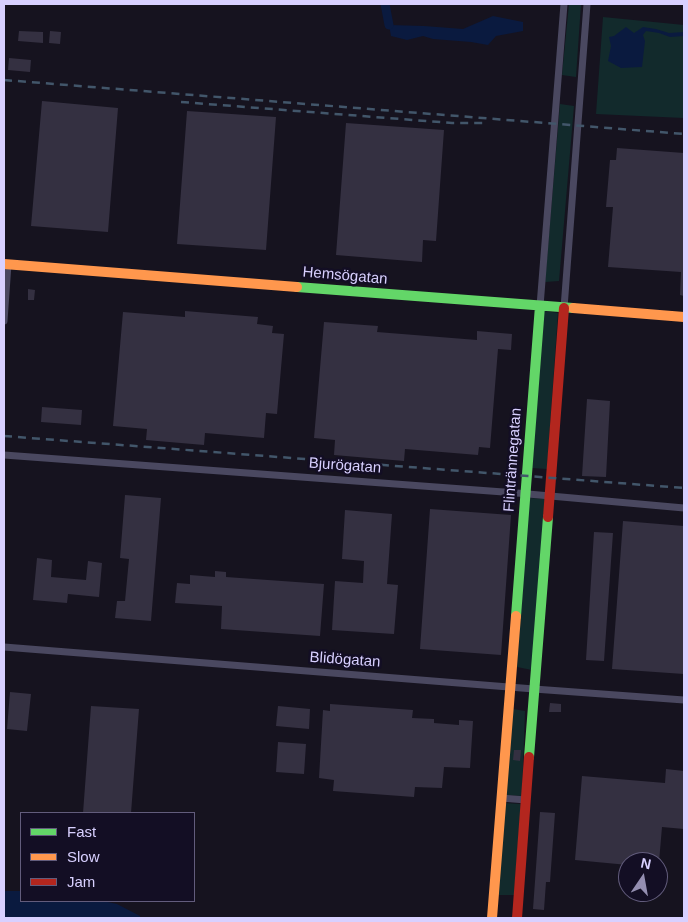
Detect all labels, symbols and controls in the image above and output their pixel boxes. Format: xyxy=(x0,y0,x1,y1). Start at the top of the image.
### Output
street label: Hemsögatan xyxy=(302,263,388,289)
street label: Flintrännegatan xyxy=(500,407,526,513)
street label: Bjurögatan xyxy=(308,454,382,478)
street label: Blidögatan xyxy=(309,649,381,671)
legend xyxy=(20,812,195,902)
text: Fast xyxy=(67,823,96,840)
text: Slow xyxy=(67,848,100,865)
north arrow xyxy=(618,852,668,902)
text: N xyxy=(639,854,653,872)
text: Jam xyxy=(67,873,95,890)

